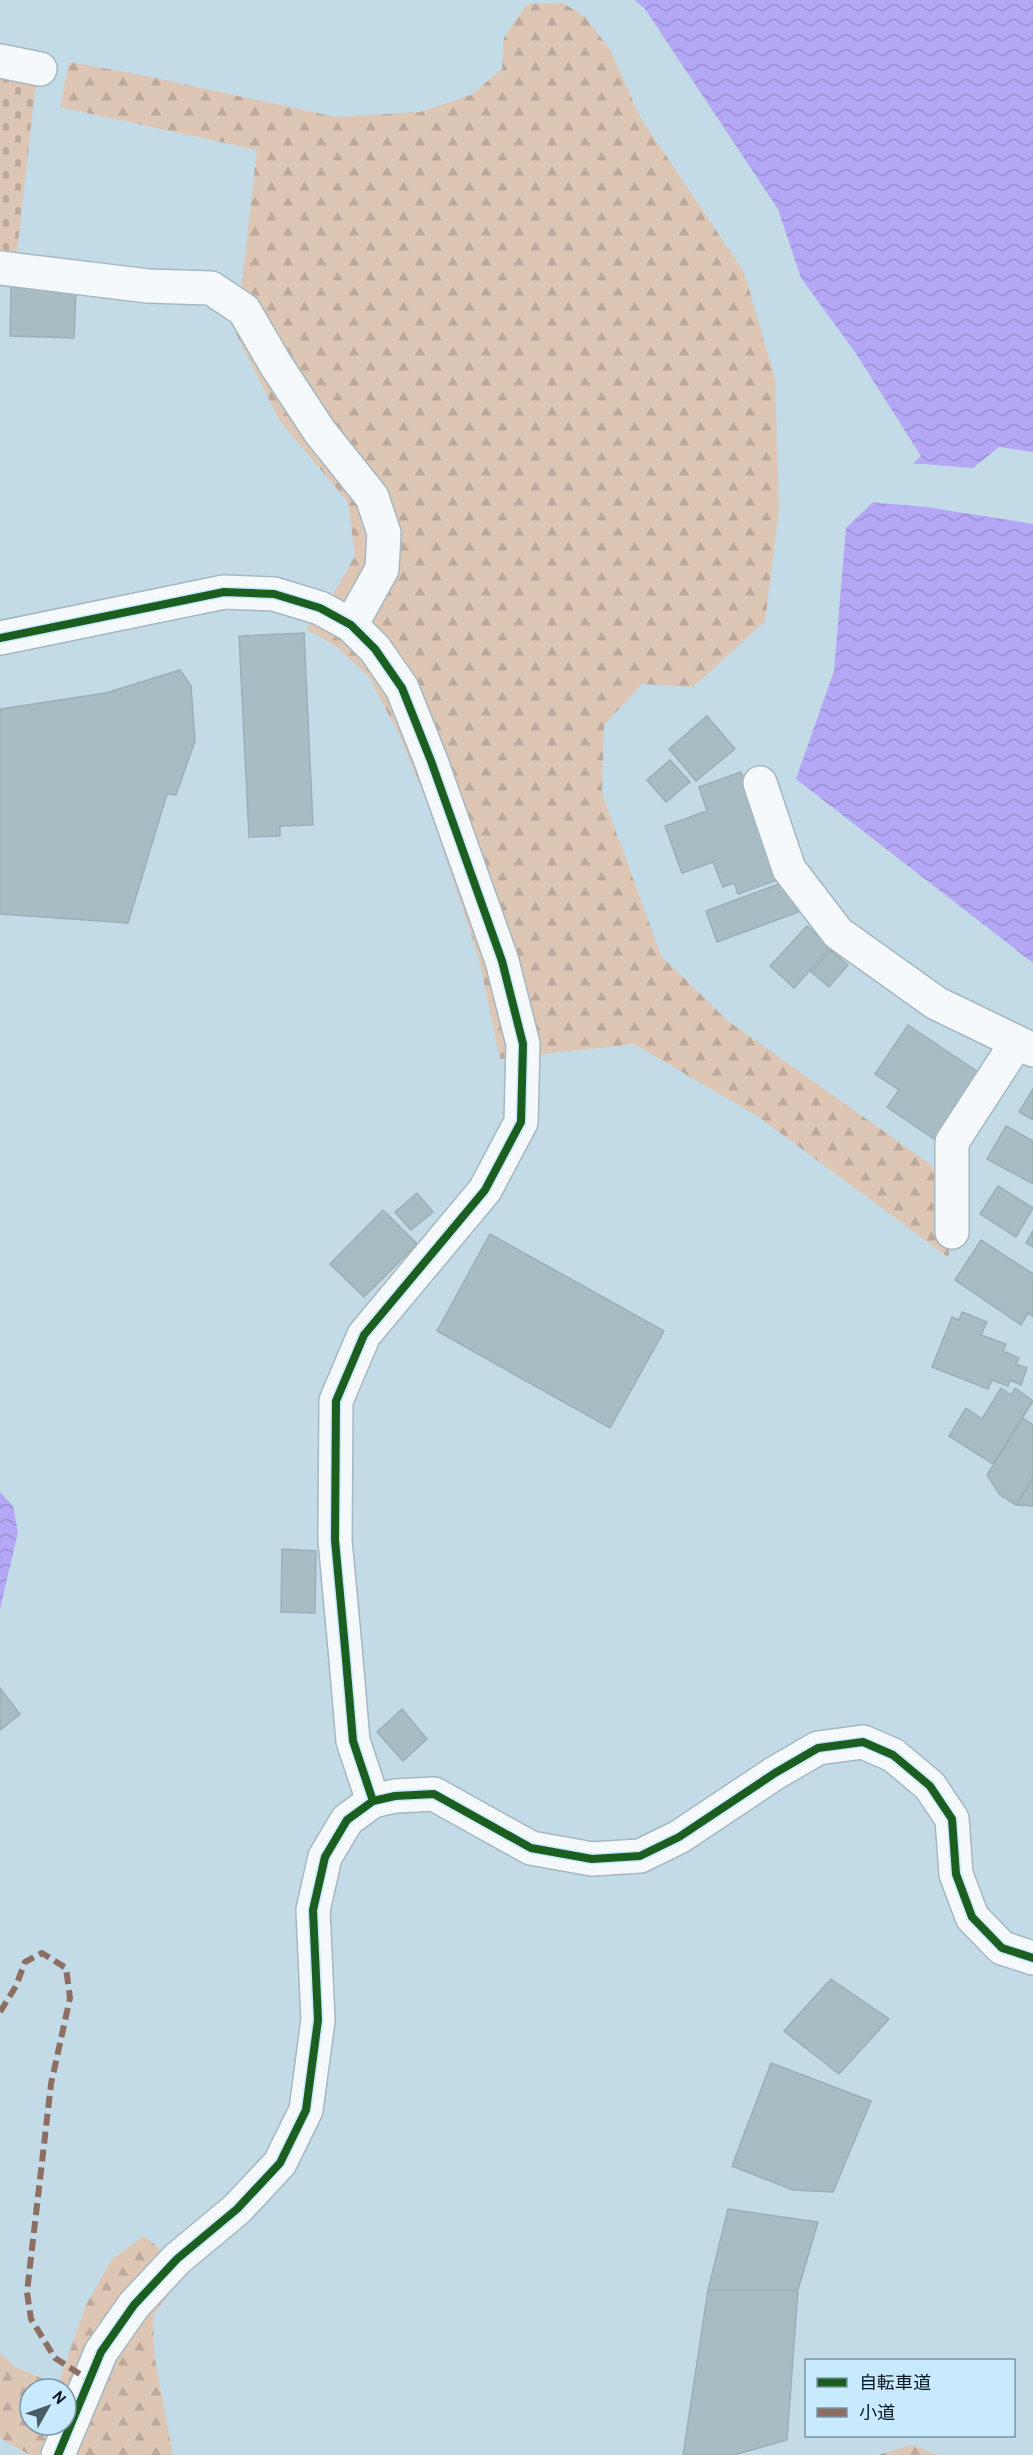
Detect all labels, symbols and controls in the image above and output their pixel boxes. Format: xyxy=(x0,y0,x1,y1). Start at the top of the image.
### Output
legend xyxy=(805,2359,1015,2437)
text: 自転車道 xyxy=(859,2373,931,2396)
north arrow xyxy=(18,2377,78,2437)
text: N xyxy=(47,2388,69,2409)
text: 小道 xyxy=(859,2403,895,2426)

